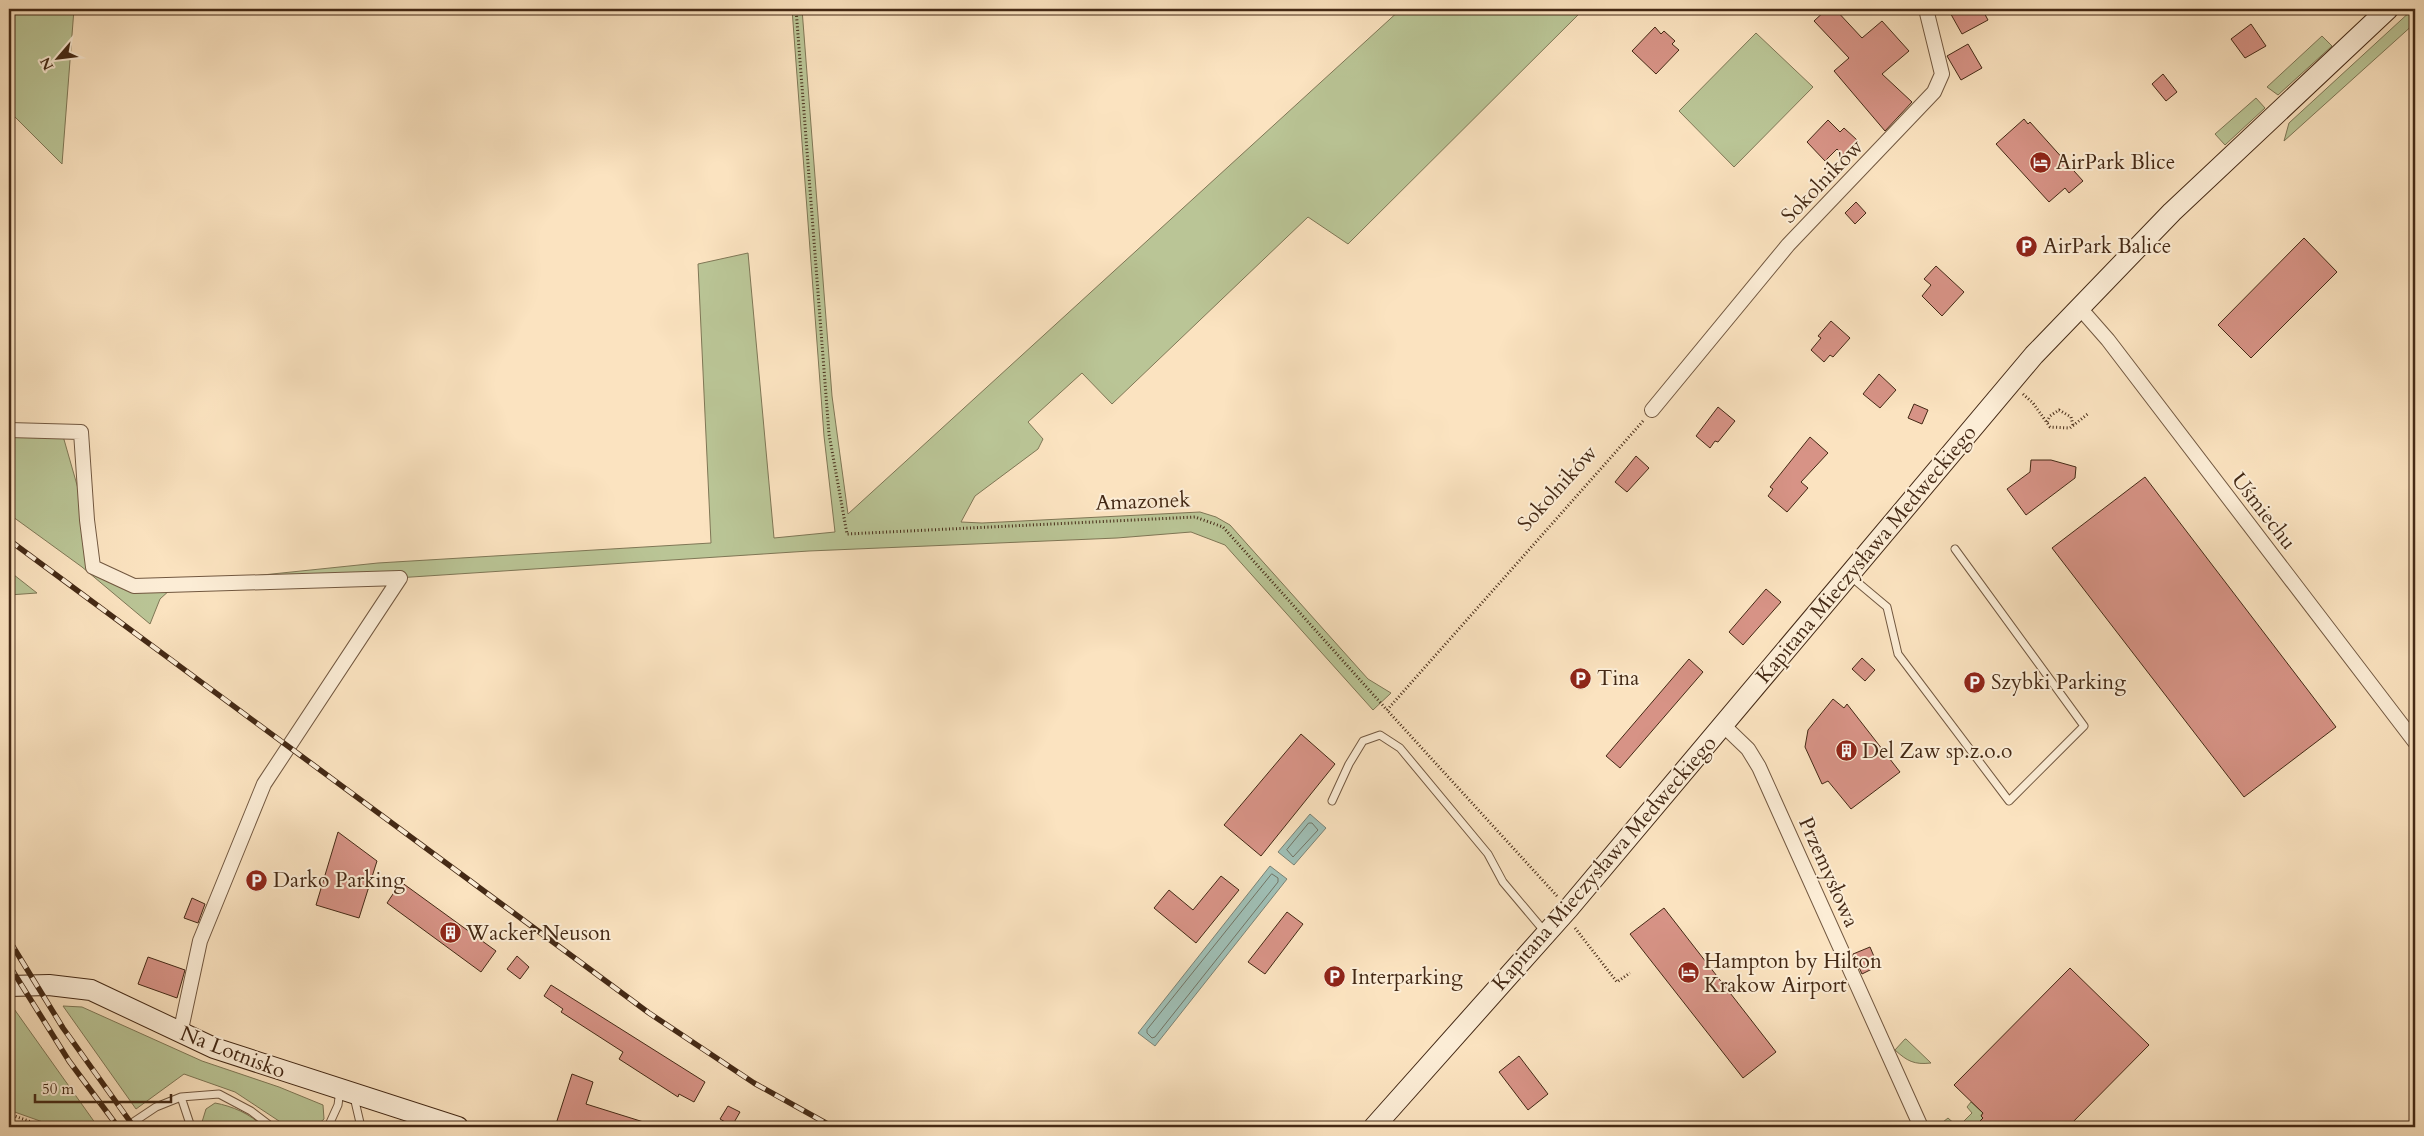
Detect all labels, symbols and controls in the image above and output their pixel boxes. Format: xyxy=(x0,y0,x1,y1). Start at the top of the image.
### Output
north arrow xyxy=(32,32,82,82)
text: N xyxy=(36,54,58,74)
street label: Sokolników xyxy=(1775,133,1870,230)
place label: AirPark Blice xyxy=(2056,148,2175,177)
hotel icon: AirPark Blice xyxy=(2028,150,2052,174)
place label: AirPark Balice xyxy=(2043,232,2171,261)
parking icon: AirPark Balice xyxy=(2015,234,2039,258)
street label: Kapitana Mieczysława Medweckiego xyxy=(1749,419,1983,690)
street label: Sokolników xyxy=(1511,439,1604,538)
street label: Uśmiechu xyxy=(2224,467,2303,556)
street label: Amazonek xyxy=(1095,485,1192,518)
place label: Tina xyxy=(1597,664,1639,693)
parking icon: Tina xyxy=(1569,666,1593,690)
place label: Szybki Parking xyxy=(1991,668,2126,697)
parking icon: Szybki Parking xyxy=(1963,670,1987,694)
street label: Kapitana Mieczysława Medweckiego xyxy=(1485,730,1723,997)
place label: Del Zaw sp.z.o.o xyxy=(1862,737,2012,766)
building icon: Del Zaw sp.z.o.o xyxy=(1834,739,1858,763)
street label: Przemysłowa xyxy=(1791,812,1866,932)
place label: Darko Parking xyxy=(273,866,405,895)
parking icon: Darko Parking xyxy=(245,868,269,892)
place label: Wacker Neuson xyxy=(465,919,611,948)
building icon: Wacker Neuson xyxy=(438,921,462,945)
place label: Hampton by Hilton Krakow Airport xyxy=(1704,947,1882,1000)
hotel icon: Hampton by Hilton Krakow Airport xyxy=(1676,961,1700,985)
place label: Interparking xyxy=(1351,963,1463,992)
parking icon: Interparking xyxy=(1323,965,1347,989)
street label: Na Lotnisko xyxy=(176,1019,290,1086)
scale bar xyxy=(35,1071,171,1103)
text: 50 m xyxy=(42,1079,74,1099)

